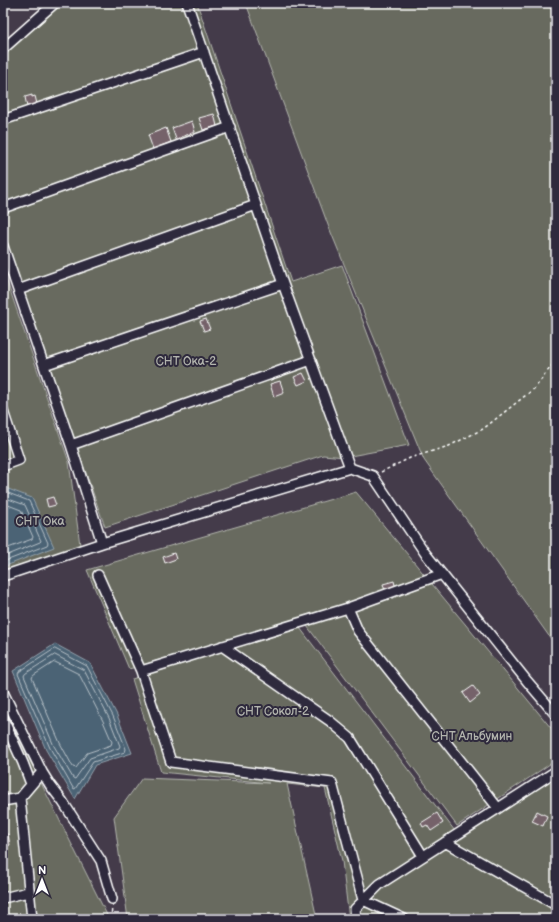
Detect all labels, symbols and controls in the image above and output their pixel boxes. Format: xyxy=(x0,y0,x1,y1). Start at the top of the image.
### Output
park label: СНТ Ока-2 xyxy=(156,354,216,369)
park label: СНТ Ока xyxy=(15,514,65,529)
park label: СНТ Сокол-2 xyxy=(237,704,309,719)
park label: СНТ Альбумин xyxy=(432,729,512,744)
north arrow xyxy=(22,860,62,900)
text: N xyxy=(38,864,46,877)

